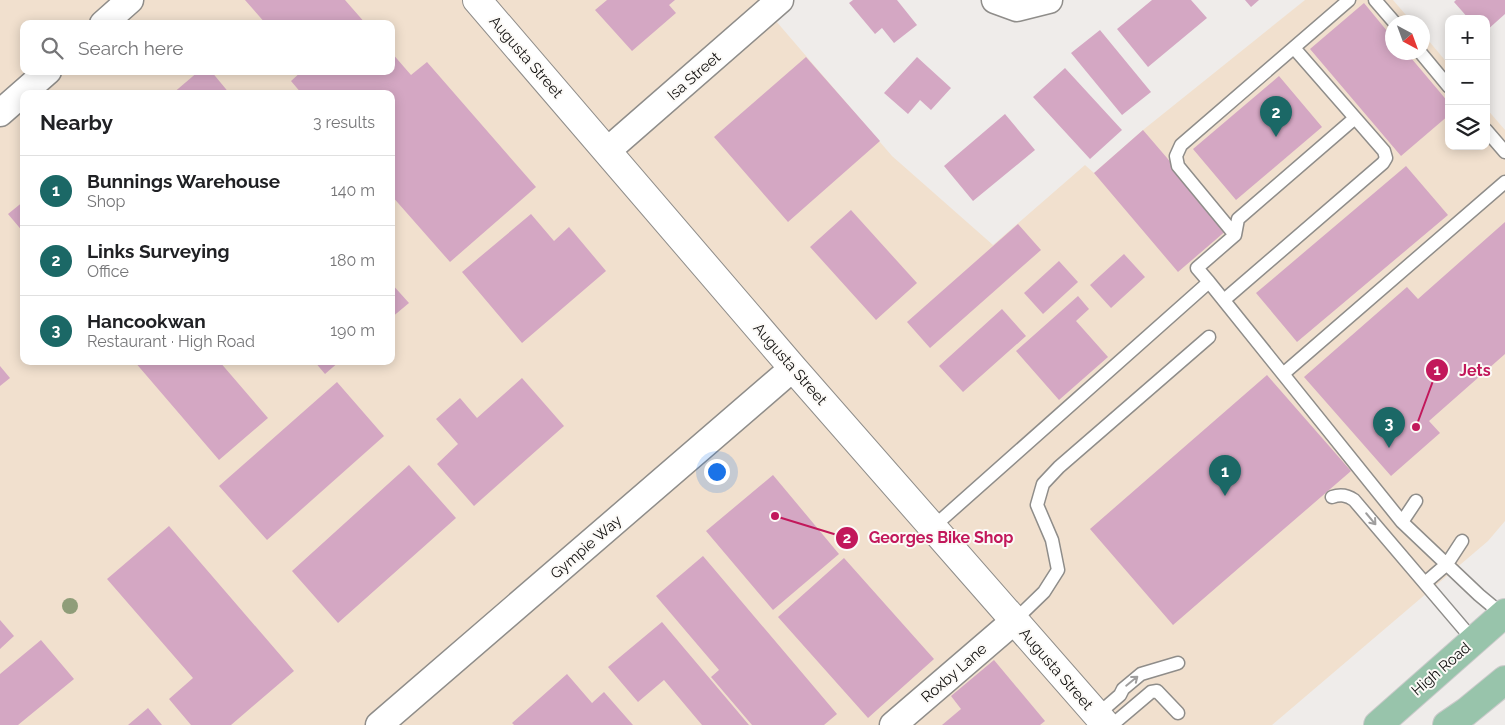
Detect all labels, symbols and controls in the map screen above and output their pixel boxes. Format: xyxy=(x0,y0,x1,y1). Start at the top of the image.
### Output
street label: Augusta Street xyxy=(485,12,567,102)
north arrow xyxy=(1385,15,1430,60)
map controls xyxy=(1445,15,1490,150)
button: + xyxy=(1445,15,1490,60)
search box xyxy=(20,20,395,75)
icon: search xyxy=(38,34,66,62)
text: Search here xyxy=(78,37,184,59)
street label: Isa Street xyxy=(664,48,724,104)
button: − xyxy=(1445,60,1490,105)
pin: 2 xyxy=(1260,96,1292,137)
button: layers xyxy=(1445,105,1490,150)
text: Nearby xyxy=(40,110,113,135)
text: 3 results xyxy=(313,113,375,132)
text: Bunnings Warehouse xyxy=(87,170,280,192)
text: 1 xyxy=(52,181,60,200)
text: 140 m xyxy=(331,181,375,200)
text: Shop xyxy=(87,192,125,211)
text: Links Surveying xyxy=(87,240,230,262)
text: 2 xyxy=(51,251,61,270)
text: 180 m xyxy=(330,251,375,270)
text: Office xyxy=(87,262,129,281)
text: Hancookwan xyxy=(87,310,206,332)
street label: Augusta Street xyxy=(749,319,831,409)
text: 3 xyxy=(52,321,60,340)
text: 190 m xyxy=(330,321,375,340)
text: Restaurant · High Road xyxy=(87,332,255,351)
callout: Jets xyxy=(1424,355,1500,386)
text: 1 xyxy=(1433,361,1441,379)
text: Jets xyxy=(1459,361,1491,380)
pin: 3 xyxy=(1373,407,1405,448)
pin: 1 xyxy=(1209,455,1241,496)
your location xyxy=(704,459,730,485)
street label: Gympie Way xyxy=(547,511,625,583)
one-way arrow xyxy=(1365,512,1376,525)
callout: Georges Bike Shop xyxy=(834,522,1024,553)
text: Georges Bike Shop xyxy=(869,528,1013,547)
text: 2 xyxy=(843,529,851,547)
street label: Augusta Street xyxy=(1015,624,1097,714)
street label: High Road xyxy=(1408,639,1474,699)
street label: Roxby Lane xyxy=(918,640,990,706)
one-way arrow xyxy=(1125,676,1138,687)

